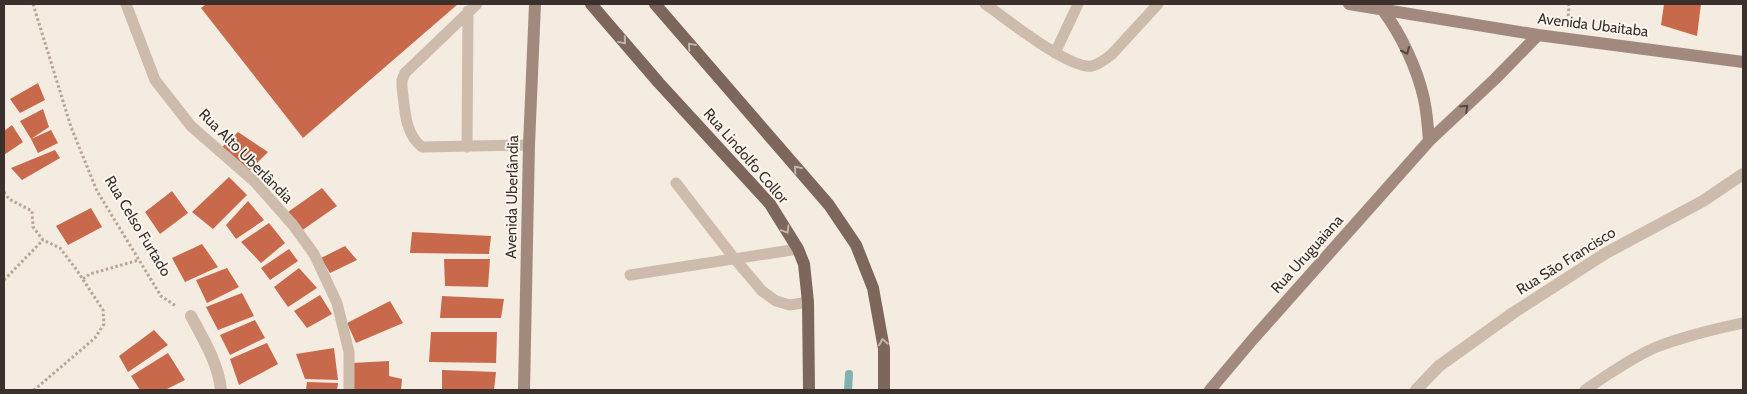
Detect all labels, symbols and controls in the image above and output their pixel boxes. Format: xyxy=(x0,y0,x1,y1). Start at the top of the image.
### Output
street label: Avenida Ubaitaba xyxy=(1537,9,1650,41)
one-way arrow xyxy=(617,35,626,44)
one-way arrow xyxy=(688,42,697,51)
one-way arrow xyxy=(1399,46,1410,55)
street label: Rua Alto Uberlândia xyxy=(195,105,297,207)
street label: Rua Lindolfo Collor xyxy=(700,105,792,207)
one-way arrow xyxy=(1459,105,1468,114)
street label: Avenida Uberlândia xyxy=(502,134,522,259)
one-way arrow xyxy=(794,165,803,174)
street label: Rua Celso Furtado xyxy=(101,172,175,280)
street label: Rua Uruguaiana xyxy=(1267,211,1347,297)
street label: Rua São Francisco xyxy=(1513,223,1619,299)
one-way arrow xyxy=(779,224,789,233)
one-way arrow xyxy=(878,337,888,346)

